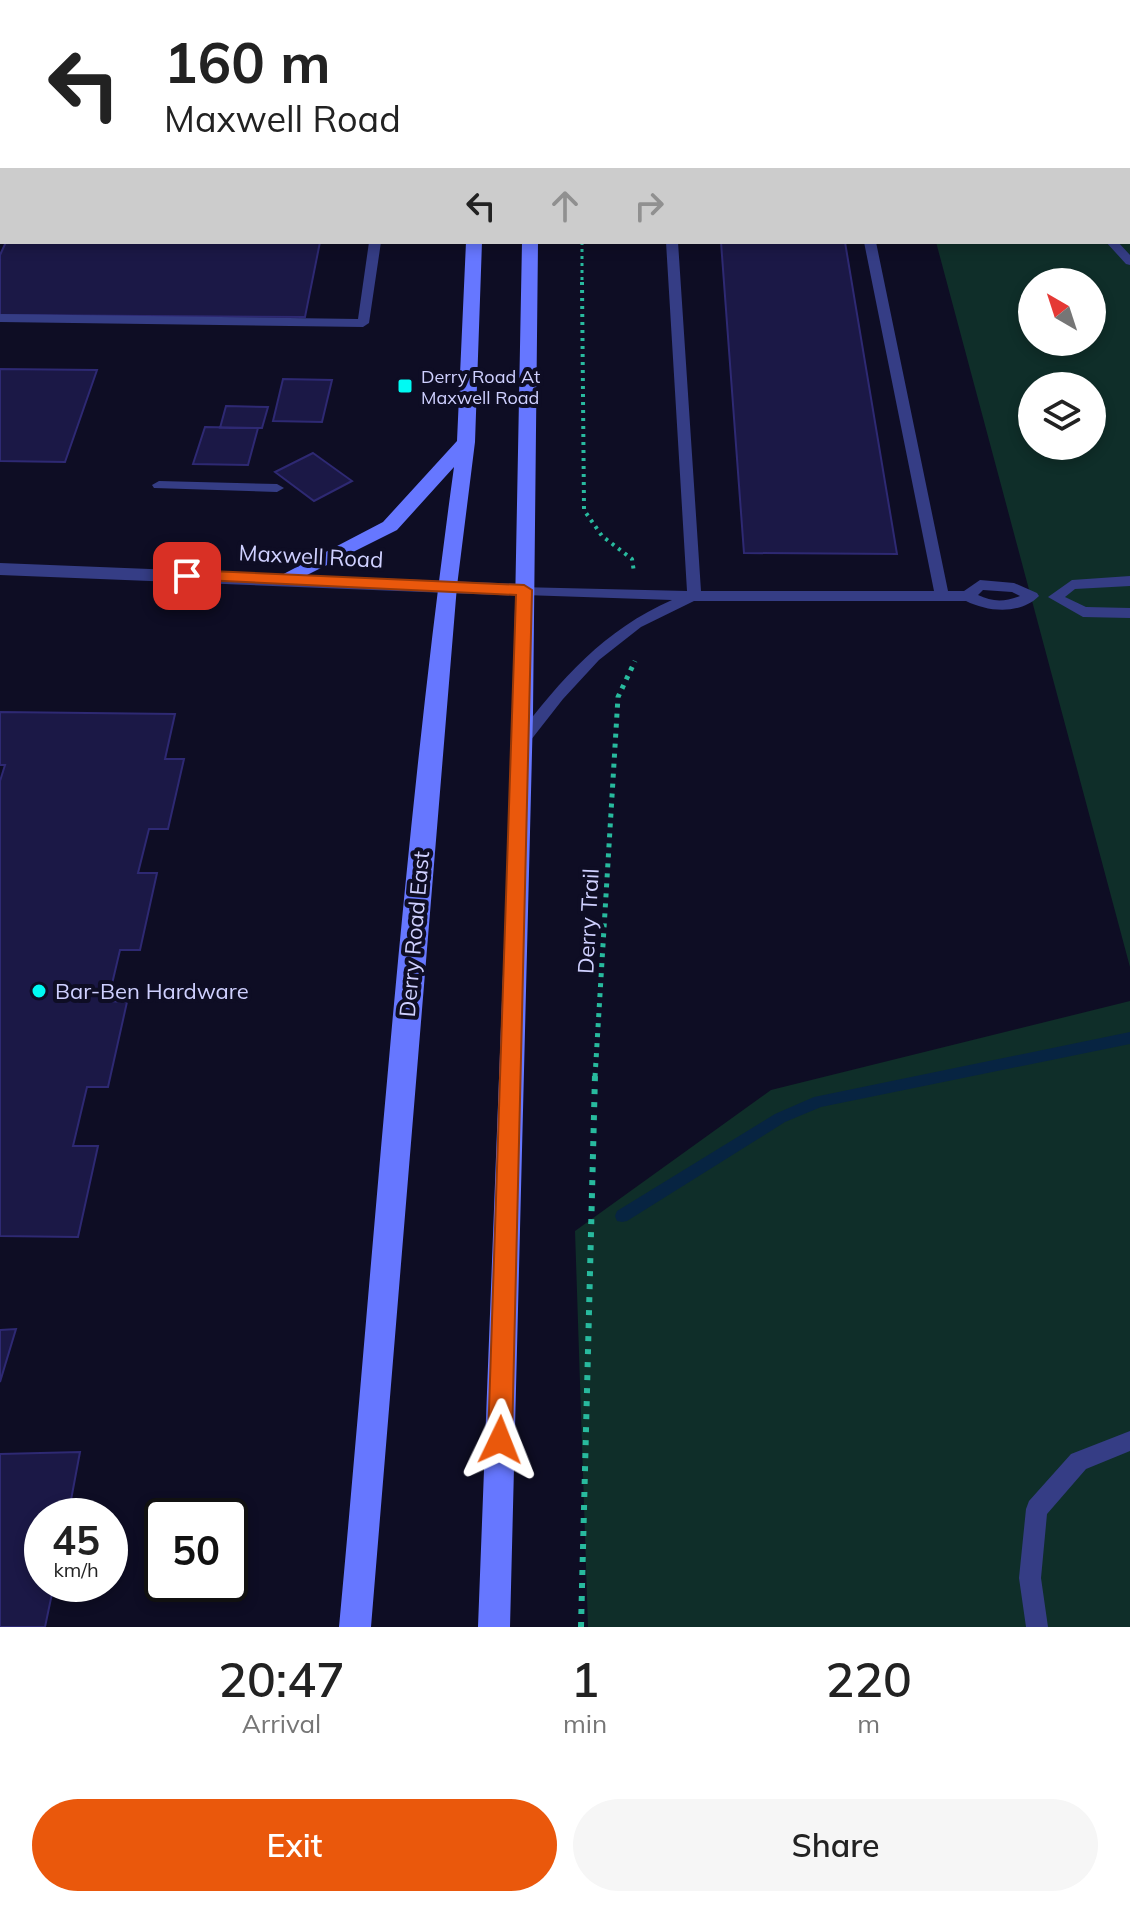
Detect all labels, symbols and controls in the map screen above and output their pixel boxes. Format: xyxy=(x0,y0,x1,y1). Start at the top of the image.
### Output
text: 160 m xyxy=(164,27,331,97)
icon: left xyxy=(32,32,136,136)
text: Maxwell Road xyxy=(164,96,401,141)
icon: left xyxy=(459,184,503,228)
icon: ahead xyxy=(543,184,587,228)
icon: right xyxy=(627,184,671,228)
north arrow xyxy=(1018,268,1106,356)
map controls xyxy=(1018,268,1106,460)
place label: Derry Road At Maxwell Road xyxy=(421,365,540,409)
button: layers xyxy=(1018,372,1106,460)
marker: Derry Road At Maxwell Road xyxy=(396,377,414,395)
street label: Maxwell Road xyxy=(238,538,384,574)
pin xyxy=(153,542,221,610)
icon: arrive xyxy=(165,554,209,598)
street label: Derry Road East xyxy=(393,849,435,1018)
street label: Derry Trail xyxy=(571,868,605,974)
place label: Bar-Ben Hardware xyxy=(55,977,249,1005)
marker: Bar-Ben Hardware xyxy=(30,982,48,1000)
position arrow xyxy=(458,1398,542,1482)
speed limit sign: 50 xyxy=(144,1498,248,1602)
text: 45 xyxy=(52,1515,100,1565)
text: km/h xyxy=(53,1557,99,1582)
text: 20:47 xyxy=(218,1649,345,1709)
text: 1 xyxy=(571,1649,599,1709)
text: 220 xyxy=(825,1649,912,1709)
text: Arrival xyxy=(242,1707,321,1740)
text: min xyxy=(563,1707,607,1740)
text: m xyxy=(857,1707,880,1740)
button: Exit xyxy=(32,1799,557,1891)
button: Share xyxy=(573,1799,1098,1891)

